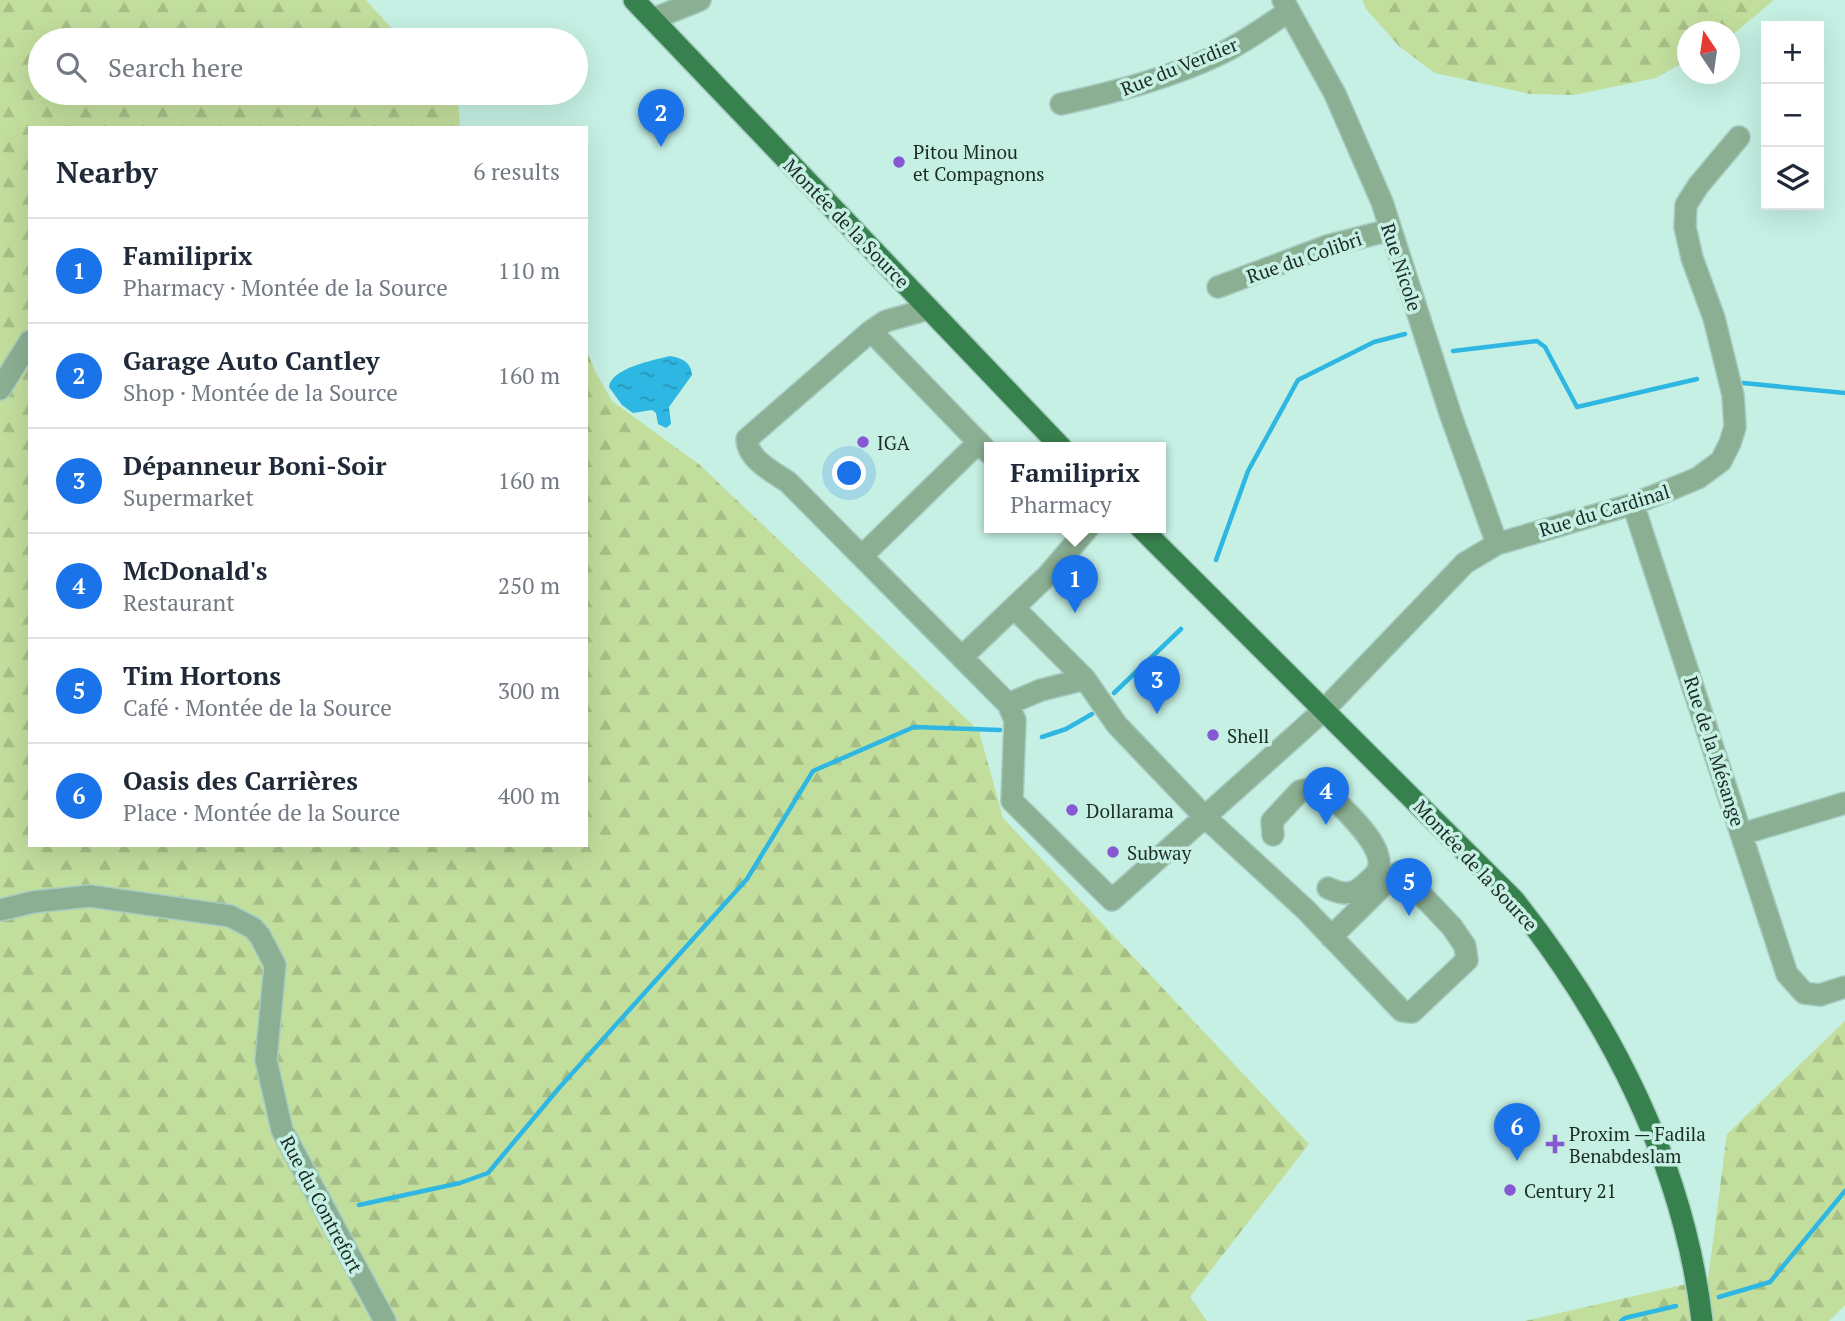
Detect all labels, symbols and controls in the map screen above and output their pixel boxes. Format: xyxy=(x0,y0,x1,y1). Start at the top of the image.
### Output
north arrow xyxy=(1677,21,1740,84)
map controls xyxy=(1761,21,1824,210)
button: + xyxy=(1761,21,1824,84)
search box xyxy=(28,28,588,105)
street label: Rue du Verdier xyxy=(1117,31,1242,101)
icon: search xyxy=(52,48,90,86)
text: Search here xyxy=(108,50,243,84)
button: − xyxy=(1761,84,1824,147)
pin: 2 xyxy=(638,89,684,147)
place label: Pitou Minou et Compagnons xyxy=(913,139,1045,186)
button: layers xyxy=(1761,147,1824,210)
text: Nearby xyxy=(56,152,158,192)
street label: Montée de la Source xyxy=(779,153,915,293)
marker: Pitou Minou et Compagnons xyxy=(891,154,907,170)
text: 6 results xyxy=(473,156,560,187)
street label: Rue Nicole xyxy=(1376,220,1428,314)
street label: Rue du Colibri xyxy=(1243,226,1365,288)
text: Familiprix xyxy=(123,238,253,272)
text: 1 xyxy=(73,255,86,286)
text: 110 m xyxy=(498,255,560,286)
text: Pharmacy · Montée de la Source xyxy=(123,272,448,303)
text: Garage Auto Cantley xyxy=(123,343,379,377)
text: 2 xyxy=(73,360,86,391)
text: 160 m xyxy=(498,360,560,391)
text: Shop · Montée de la Source xyxy=(123,377,398,408)
place label: IGA xyxy=(877,430,910,455)
marker: IGA xyxy=(855,434,871,450)
popup xyxy=(984,442,1166,533)
text: Dépanneur Boni-Soir xyxy=(123,448,387,482)
text: Familiprix xyxy=(1010,455,1140,489)
your location xyxy=(832,456,866,490)
text: 3 xyxy=(73,465,86,496)
text: 160 m xyxy=(498,465,560,496)
street label: Rue du Cardinal xyxy=(1536,478,1672,542)
text: Supermarket xyxy=(123,482,254,513)
text: Pharmacy xyxy=(1010,489,1112,520)
text: McDonald's xyxy=(123,553,267,587)
pin: 1 xyxy=(1052,555,1098,613)
text: 4 xyxy=(73,570,86,601)
text: 250 m xyxy=(498,570,560,601)
text: Restaurant xyxy=(123,587,235,618)
pin: 3 xyxy=(1134,656,1180,714)
text: Tim Hortons xyxy=(123,658,281,692)
street label: Rue de la Mésange xyxy=(1679,673,1751,829)
text: 5 xyxy=(73,675,86,706)
text: 300 m xyxy=(498,675,560,706)
text: Café · Montée de la Source xyxy=(123,692,392,723)
place label: Shell xyxy=(1227,723,1269,748)
marker: Shell xyxy=(1205,727,1221,743)
text: Oasis des Carrières xyxy=(123,763,358,797)
pin: 4 xyxy=(1303,767,1349,825)
text: 6 xyxy=(73,780,86,811)
text: 400 m xyxy=(498,780,560,811)
street label: Montée de la Source xyxy=(1409,794,1543,936)
text: Place · Montée de la Source xyxy=(123,797,400,828)
place label: Dollarama xyxy=(1086,798,1174,823)
marker: Dollarama xyxy=(1064,802,1080,818)
place label: Subway xyxy=(1127,840,1192,865)
marker: Subway xyxy=(1105,844,1121,860)
pin: 5 xyxy=(1386,858,1432,916)
pin: 6 xyxy=(1494,1103,1540,1161)
place label: Proxim — Fadila Benabdeslam xyxy=(1569,1121,1706,1168)
street label: Rue du Contrefort xyxy=(275,1131,369,1277)
marker: Proxim — Fadila Benabdeslam xyxy=(1547,1136,1563,1152)
place label: Century 21 xyxy=(1524,1178,1617,1203)
marker: Century 21 xyxy=(1502,1182,1518,1198)

